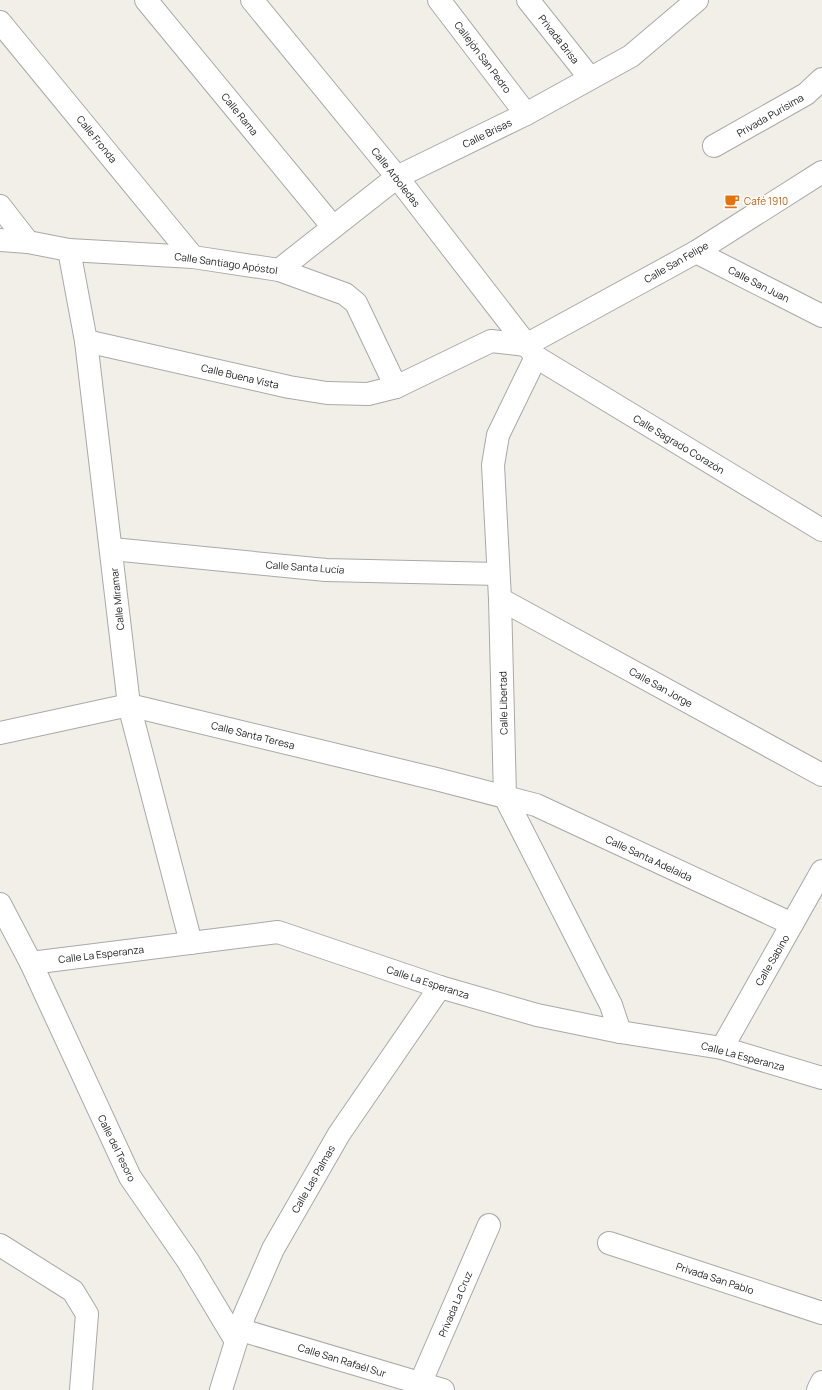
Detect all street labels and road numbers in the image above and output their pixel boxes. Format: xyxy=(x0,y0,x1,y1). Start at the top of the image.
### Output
street label: Privada Brisa xyxy=(535,12,583,66)
street label: Callejón San Pedro xyxy=(451,18,515,96)
street label: Calle Rama xyxy=(218,90,262,138)
street label: Privada Purísima xyxy=(734,90,806,140)
street label: Calle Fronda xyxy=(74,112,120,166)
street label: Calle Brisas xyxy=(460,115,514,151)
street label: Calle Arboledas xyxy=(368,144,424,210)
street label: Calle San Felipe xyxy=(641,238,711,286)
street label: Calle Santiago Apóstol xyxy=(174,249,278,277)
street label: Calle San Juan xyxy=(726,263,792,305)
street label: Calle Buena Vista xyxy=(200,360,280,392)
street label: Calle Sagrado Corazón xyxy=(631,411,727,477)
street label: Calle Santa Lucía xyxy=(265,557,345,577)
street label: Calle Miramar xyxy=(107,567,127,631)
street label: Calle San Jorge xyxy=(627,664,695,710)
street label: Calle Libertad xyxy=(495,671,511,735)
street label: Calle Santa Teresa xyxy=(210,718,296,752)
street label: Calle Santa Adelaida xyxy=(603,832,695,884)
street label: Calle Sabino xyxy=(752,932,792,988)
street label: Calle La Esperanza xyxy=(57,942,145,966)
street label: Calle La Esperanza xyxy=(385,962,471,1002)
street label: Calle La Esperanza xyxy=(700,1038,786,1074)
street label: Calle del Tesoro xyxy=(95,1112,139,1184)
street label: Calle Las Palmas xyxy=(288,1143,338,1215)
street label: Privada San Pablo xyxy=(674,1259,756,1297)
street label: Privada La Cruz xyxy=(435,1269,475,1339)
street label: Calle San Rafaél Sur xyxy=(296,1340,388,1380)

